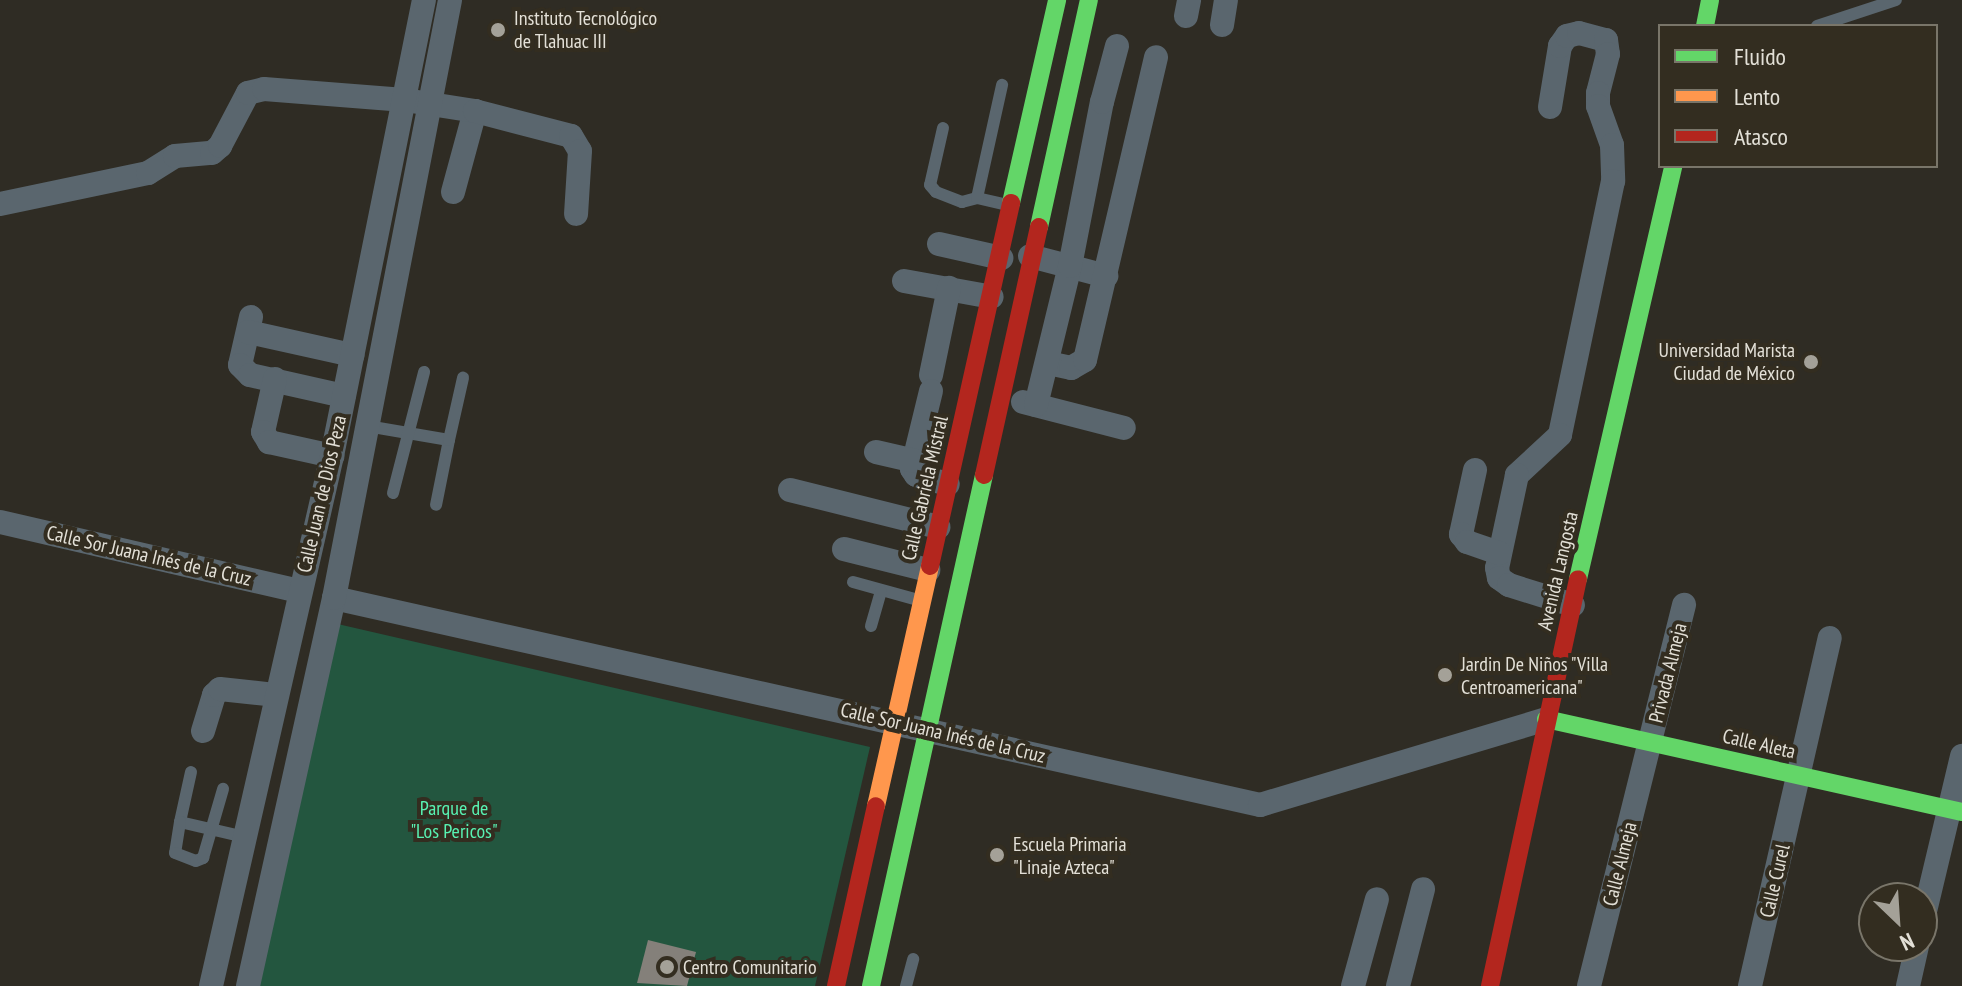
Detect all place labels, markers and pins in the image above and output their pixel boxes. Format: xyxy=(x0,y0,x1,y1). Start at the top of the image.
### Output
place label: Instituto Tecnológico de Tlahuac III xyxy=(514,6,658,53)
marker: Instituto Tecnológico de Tlahuac III xyxy=(489,21,507,39)
place label: Universidad Marista Ciudad de México xyxy=(1658,338,1795,385)
marker: Universidad Marista Ciudad de México xyxy=(1802,353,1820,371)
place label: Jardin De Niños "Villa Centroamericana" xyxy=(1461,652,1609,699)
marker: Jardin De Niños "Villa Centroamericana" xyxy=(1436,666,1454,684)
place label: Escuela Primaria "Linaje Azteca" xyxy=(1013,832,1126,879)
marker: Escuela Primaria "Linaje Azteca" xyxy=(988,846,1006,864)
place label: Centro Comunitario xyxy=(683,955,817,979)
marker: Centro Comunitario xyxy=(658,958,676,976)

